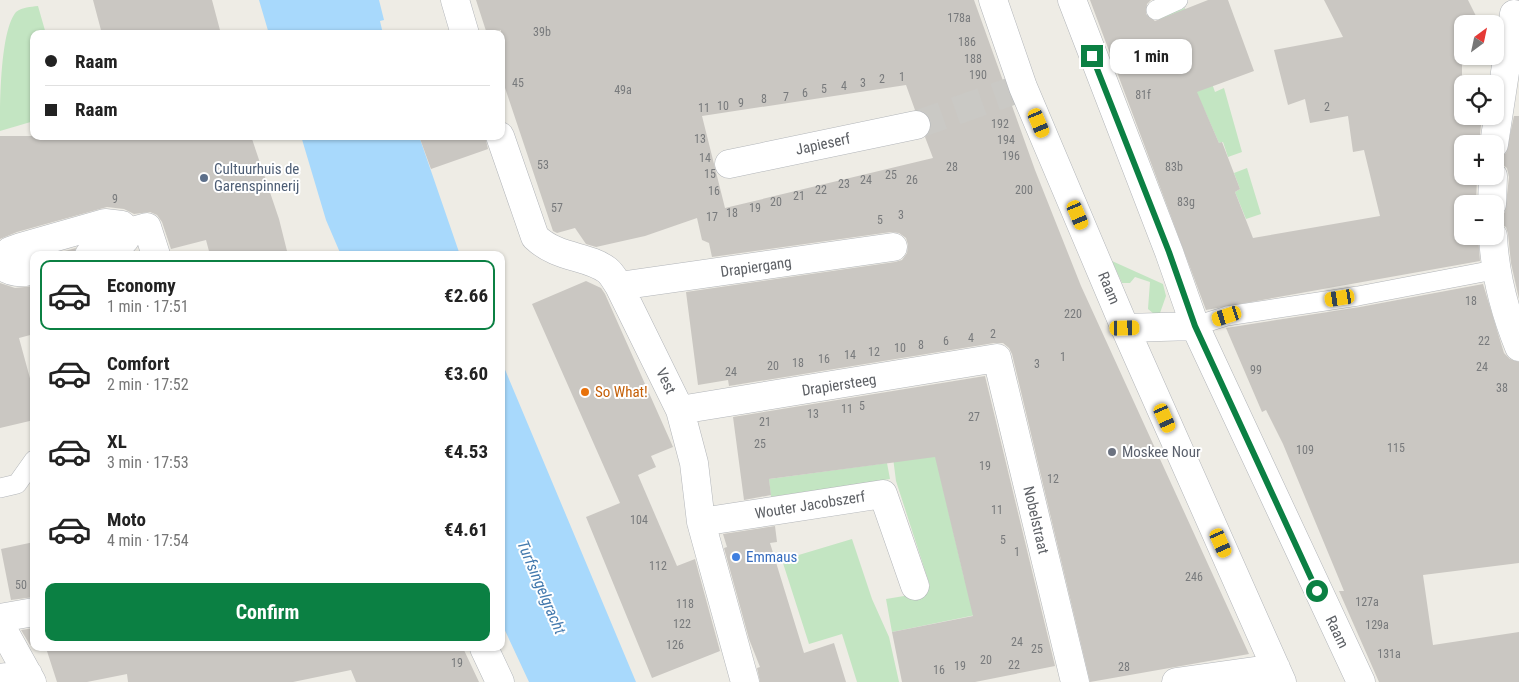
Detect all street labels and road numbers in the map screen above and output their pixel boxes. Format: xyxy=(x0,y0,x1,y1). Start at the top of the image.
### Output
street label: Japieserf xyxy=(794,129,852,159)
street label: Drapiergang xyxy=(719,253,793,281)
street label: Raam xyxy=(1094,269,1124,307)
street label: Vest xyxy=(652,365,680,397)
street label: Drapiersteeg xyxy=(800,370,878,400)
street label: Nobelstraat xyxy=(1019,484,1053,556)
street label: Wouter Jacobszerf xyxy=(754,487,867,523)
street label: Raam xyxy=(1322,613,1352,651)

